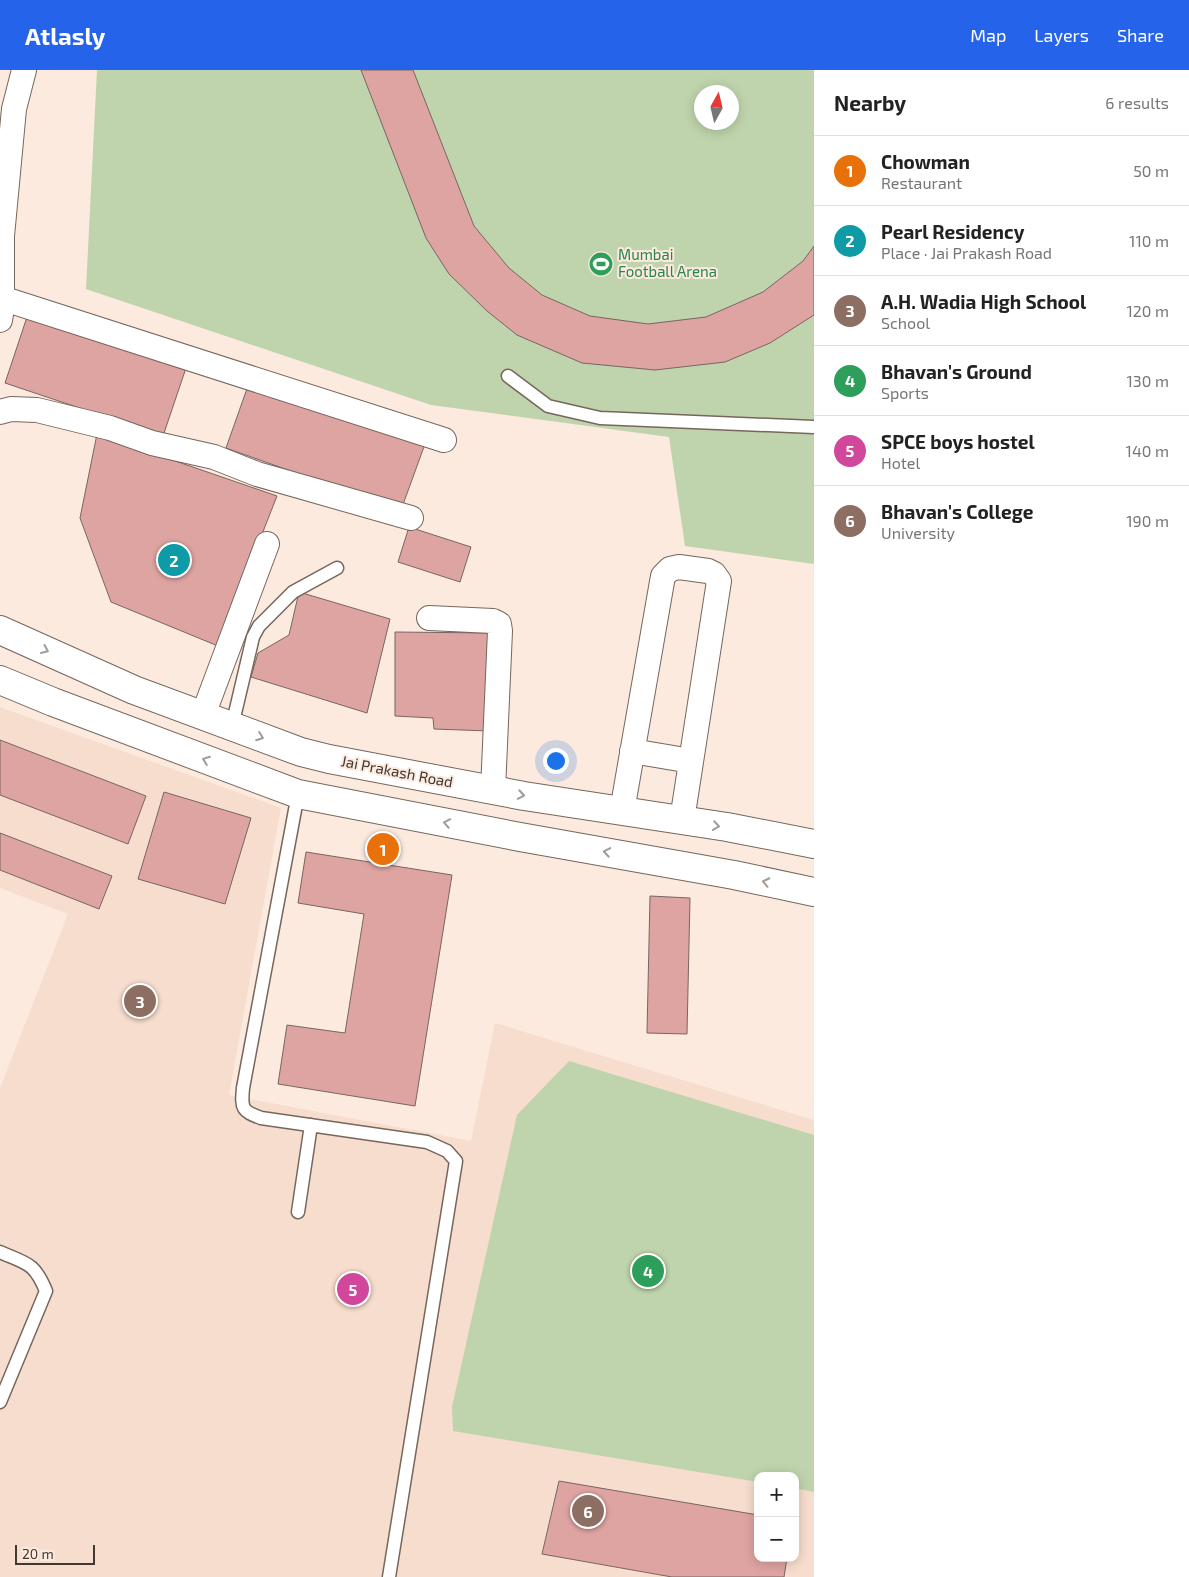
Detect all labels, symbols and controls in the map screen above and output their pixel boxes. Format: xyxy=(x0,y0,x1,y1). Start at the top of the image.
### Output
text: Atlasly xyxy=(25,21,105,50)
text: Map xyxy=(970,24,1006,46)
text: Layers xyxy=(1034,24,1089,46)
text: Share xyxy=(1117,24,1164,46)
north arrow xyxy=(694,85,739,130)
text: Nearby xyxy=(834,90,906,115)
text: 6 results xyxy=(1105,93,1169,112)
text: Chowman xyxy=(881,150,970,173)
text: 1 xyxy=(847,161,853,180)
text: 50 m xyxy=(1133,161,1169,180)
text: Restaurant xyxy=(881,173,962,192)
text: Pearl Residency xyxy=(881,220,1024,243)
text: 2 xyxy=(845,231,855,250)
text: 110 m xyxy=(1129,231,1169,250)
text: Place · Jai Prakash Road xyxy=(881,243,1052,262)
place label: Mumbai Football Arena xyxy=(618,245,717,280)
sports icon: Mumbai Football Arena xyxy=(588,251,614,277)
text: A.H. Wadia High School xyxy=(881,290,1086,313)
text: 3 xyxy=(845,301,855,320)
text: 120 m xyxy=(1126,301,1169,320)
text: School xyxy=(881,313,930,332)
text: Bhavan's Ground xyxy=(881,360,1032,383)
text: 4 xyxy=(845,371,855,390)
text: 130 m xyxy=(1127,371,1169,390)
text: Sports xyxy=(881,383,929,402)
text: SPCE boys hostel xyxy=(881,430,1035,453)
text: 5 xyxy=(846,441,854,460)
text: 140 m xyxy=(1126,441,1169,460)
text: Hotel xyxy=(881,453,920,472)
text: Bhavan's College xyxy=(881,500,1033,523)
text: 6 xyxy=(845,511,855,530)
text: 190 m xyxy=(1126,511,1169,530)
text: University xyxy=(881,523,955,542)
pin: 2 xyxy=(158,541,190,579)
one-way arrow xyxy=(40,644,49,655)
one-way arrow xyxy=(256,731,264,741)
your location xyxy=(543,748,569,774)
street label: Jai Prakash Road xyxy=(340,751,455,791)
one-way arrow xyxy=(202,756,211,766)
one-way arrow xyxy=(516,789,525,799)
one-way arrow xyxy=(442,818,451,828)
one-way arrow xyxy=(712,820,720,830)
pin: 1 xyxy=(367,830,399,868)
one-way arrow xyxy=(602,848,611,858)
one-way arrow xyxy=(762,877,771,888)
pin: 3 xyxy=(124,982,156,1020)
pin: 4 xyxy=(632,1252,664,1290)
pin: 5 xyxy=(337,1270,369,1308)
map controls xyxy=(754,1472,799,1562)
button: + xyxy=(754,1472,799,1517)
pin: 6 xyxy=(572,1492,604,1530)
button: − xyxy=(754,1517,799,1562)
scale bar xyxy=(15,1542,95,1565)
text: 20 m xyxy=(22,1545,54,1562)

